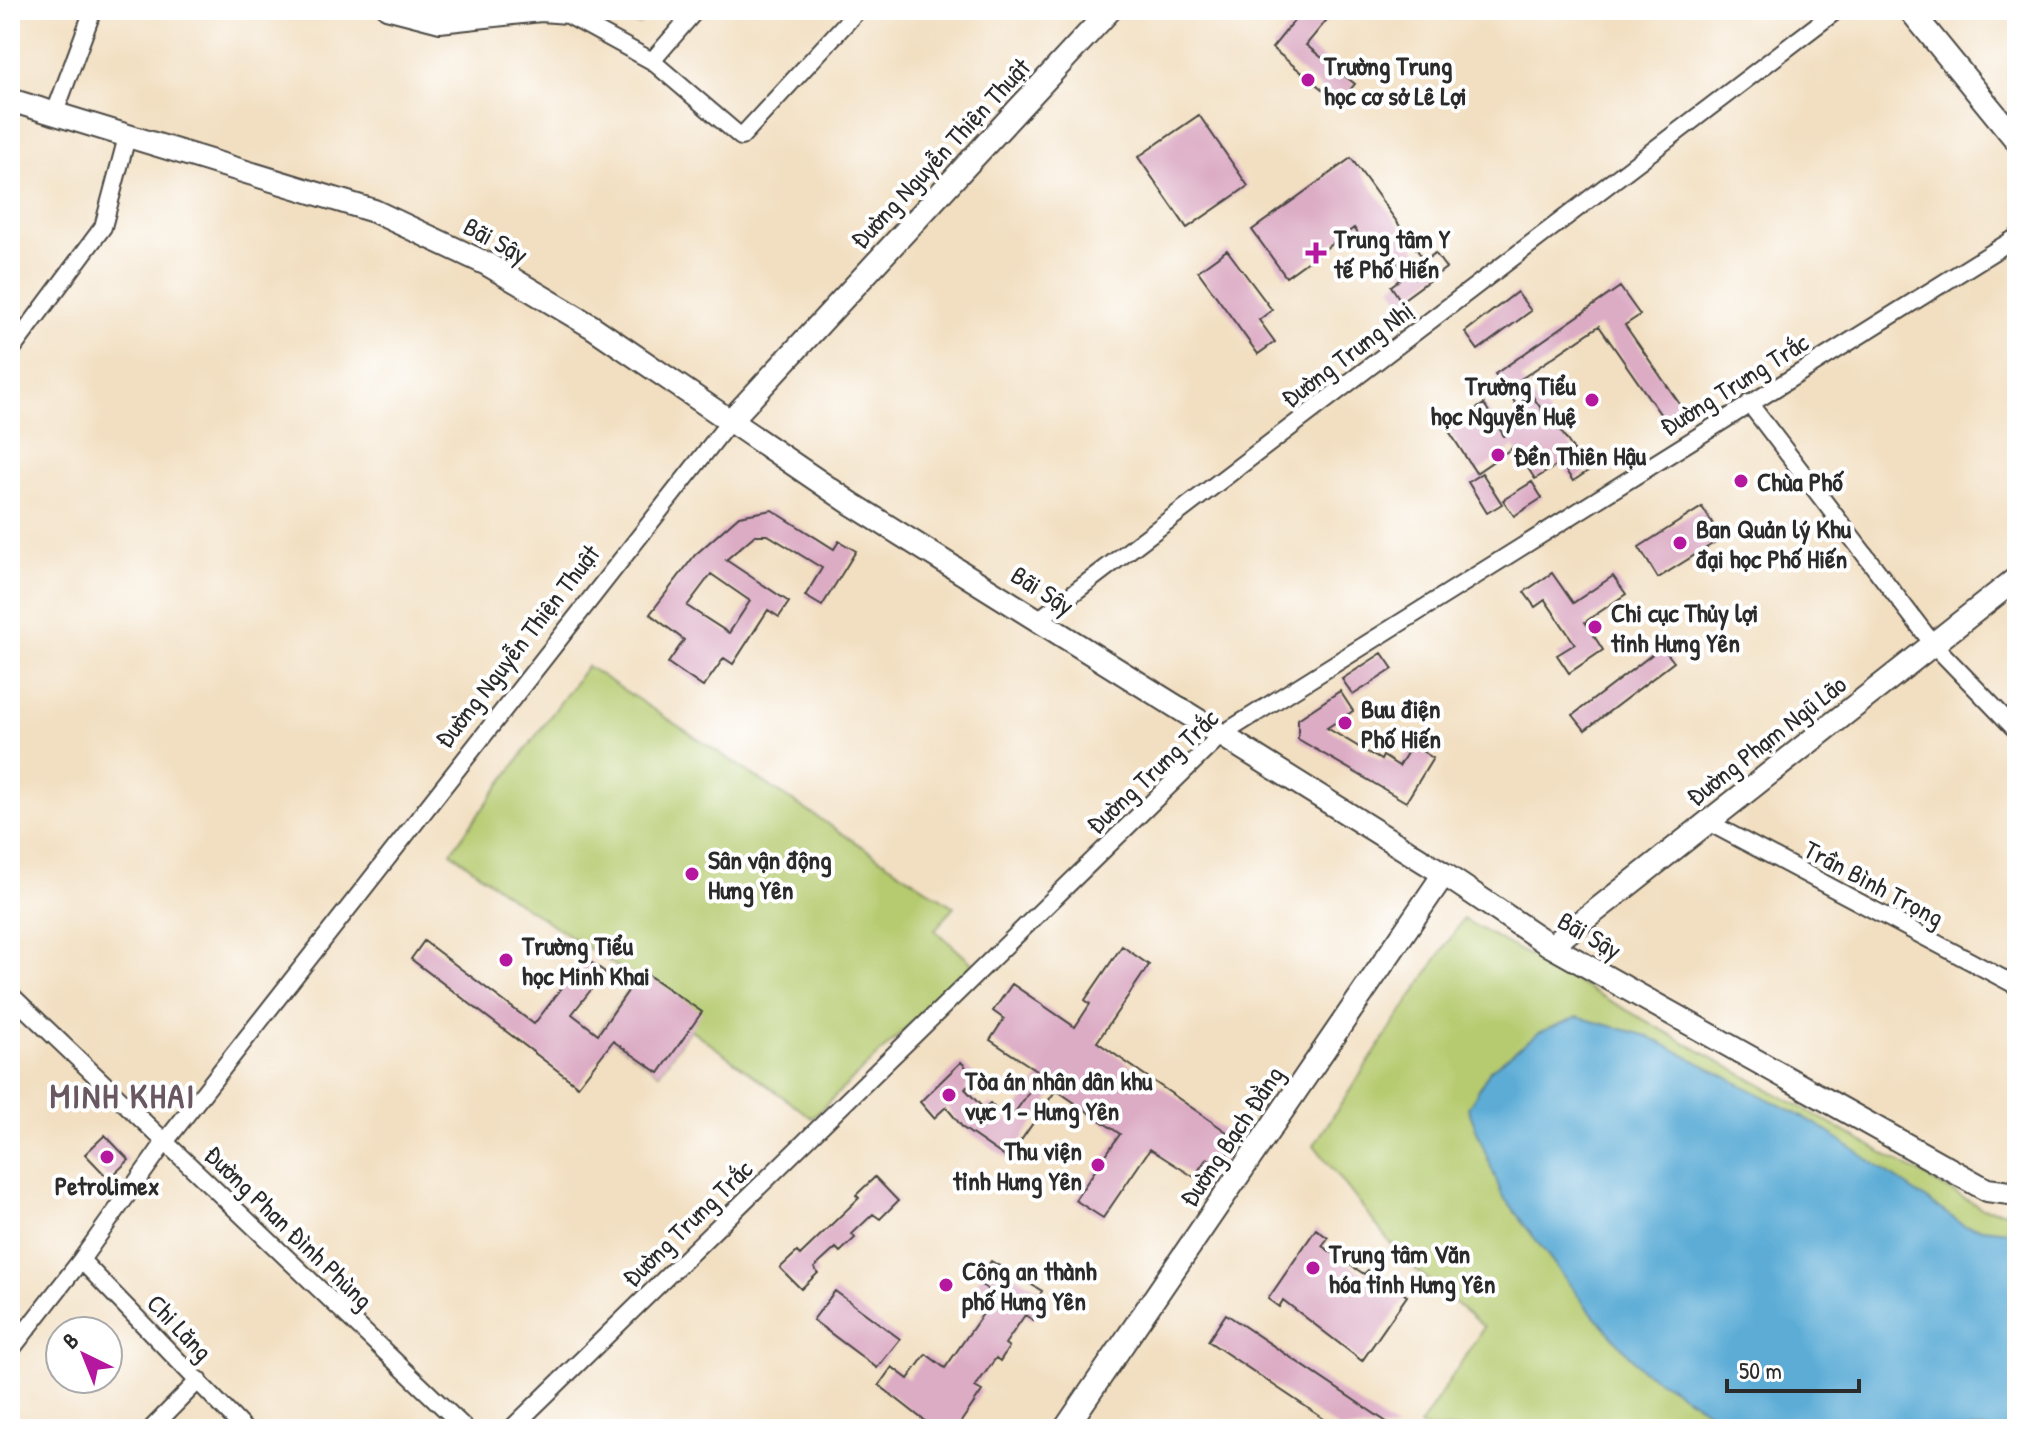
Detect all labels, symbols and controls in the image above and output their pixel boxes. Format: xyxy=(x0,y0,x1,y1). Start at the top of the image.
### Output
place label: Trường Trung học cơ sở Lê Lợi xyxy=(1323,48,1466,113)
street label: Đường Nguyễn Thiện Thuật xyxy=(842,49,1038,256)
marker: Trường Trung học cơ sở Lê Lợi xyxy=(1299,71,1317,89)
street label: Bãi Sậy xyxy=(458,209,534,271)
place label: Trung tâm Y tế Phố Hiến xyxy=(1333,221,1451,286)
marker: Trung tâm Y tế Phố Hiến xyxy=(1305,242,1327,264)
street label: Đường Trưng Nhị xyxy=(1274,293,1420,415)
street label: Đường Trưng Trắc xyxy=(1653,324,1815,444)
place label: Trường Tiểu học Nguyễn Huệ xyxy=(1431,368,1577,434)
marker: Trường Tiểu học Nguyễn Huệ xyxy=(1583,391,1601,409)
place label: Đền Thiên Hậu xyxy=(1514,438,1647,473)
marker: Đền Thiên Hậu xyxy=(1489,446,1507,464)
place label: Chùa Phố xyxy=(1757,464,1844,499)
marker: Chùa Phố xyxy=(1732,472,1750,490)
place label: Ban Quản lý Khu đại học Phố Hiến xyxy=(1696,511,1852,576)
marker: Ban Quản lý Khu đại học Phố Hiến xyxy=(1671,534,1689,552)
street label: Đường Nguyễn Thiện Thuật xyxy=(427,536,608,755)
street label: Bãi Sậy xyxy=(1005,557,1081,623)
place label: Chi cục Thủy lợi tỉnh Hưng Yên xyxy=(1610,595,1758,661)
marker: Chi cục Thủy lợi tỉnh Hưng Yên xyxy=(1586,618,1604,636)
street label: Đường Phạm Ngũ Lão xyxy=(1679,667,1853,813)
place label: Bưu điện Phố Hiến xyxy=(1361,691,1441,756)
street label: Đường Trưng Trắc xyxy=(1078,701,1226,841)
marker: Bưu điện Phố Hiến xyxy=(1336,714,1354,732)
street label: Trần Bình Trọng xyxy=(1798,831,1950,935)
place label: Sân vận động Hưng Yên xyxy=(708,842,832,908)
marker: Sân vận động Hưng Yên xyxy=(683,865,701,883)
street label: Bãi Sậy xyxy=(1552,903,1628,967)
place label: Trường Tiểu học Minh Khai xyxy=(521,928,650,993)
marker: Trường Tiểu học Minh Khai xyxy=(497,951,515,969)
street label: Đường Bạch Đằng xyxy=(1171,1059,1291,1213)
place label: Tòa án nhân dân khu vực 1 - Hưng Yên xyxy=(964,1063,1153,1129)
district label: MINH KHAI xyxy=(50,1073,196,1119)
marker: Tòa án nhân dân khu vực 1 - Hưng Yên xyxy=(940,1086,958,1104)
place label: Thu viện tỉnh Hưng Yên xyxy=(952,1133,1082,1199)
street label: Đường Phan Đình Phùng xyxy=(197,1137,381,1317)
marker: Petrolimex xyxy=(98,1148,116,1166)
street label: Đường Trưng Trắc xyxy=(614,1152,760,1294)
marker: Thu viện tỉnh Hưng Yên xyxy=(1089,1156,1107,1174)
place label: Petrolimex xyxy=(55,1168,160,1203)
place label: Trung tâm Văn hóa tỉnh Hưng Yên xyxy=(1328,1236,1495,1302)
place label: Công an thành phố Hưng Yên xyxy=(962,1253,1097,1319)
marker: Trung tâm Văn hóa tỉnh Hưng Yên xyxy=(1304,1259,1322,1277)
marker: Công an thành phố Hưng Yên xyxy=(937,1276,955,1294)
street label: Chi Lăng xyxy=(140,1286,220,1368)
north arrow xyxy=(44,1315,124,1395)
text: B xyxy=(56,1326,85,1355)
scale bar xyxy=(1727,1343,1859,1393)
text: 50 m xyxy=(1739,1354,1782,1386)

